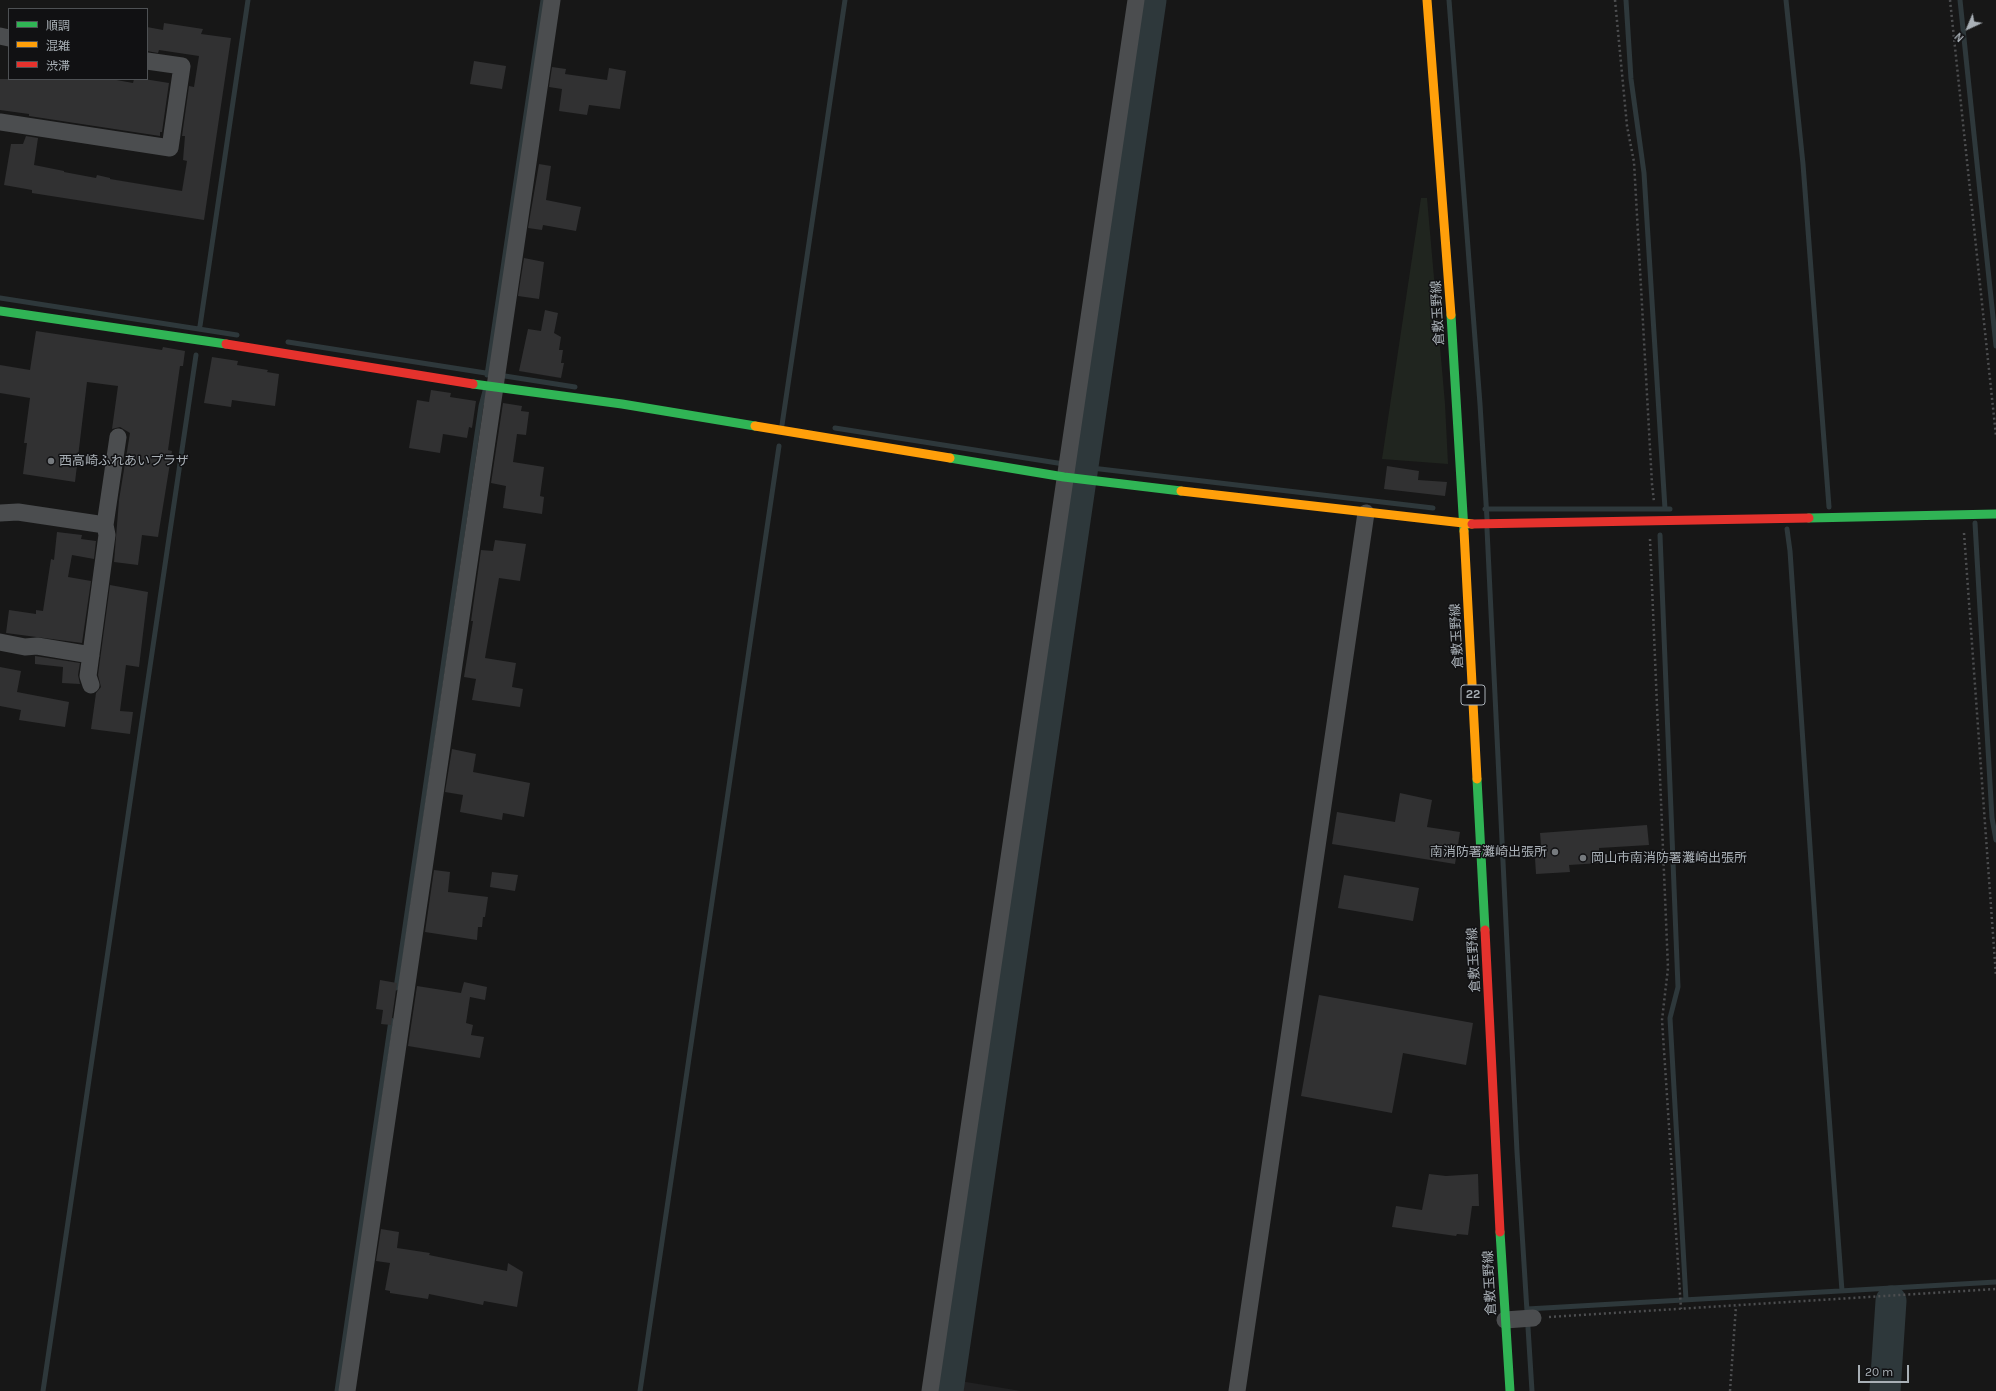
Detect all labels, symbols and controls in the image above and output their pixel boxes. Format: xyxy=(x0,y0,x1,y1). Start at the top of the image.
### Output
legend xyxy=(8,8,148,80)
north arrow xyxy=(1948,8,1988,48)
text: 順調 xyxy=(46,19,70,33)
text: N xyxy=(1952,30,1967,44)
text: 混雑 xyxy=(46,39,70,53)
text: 渋滞 xyxy=(46,59,70,73)
street label: 倉敷玉野線 xyxy=(1429,280,1447,346)
place label: 西高崎ふれあいプラザ xyxy=(59,453,189,469)
marker: 西高崎ふれあいプラザ xyxy=(46,456,56,466)
street label: 倉敷玉野線 xyxy=(1448,603,1466,669)
road number: 22 xyxy=(1461,685,1485,705)
place label: 南消防署灘崎出張所 xyxy=(1430,844,1547,860)
marker: 南消防署灘崎出張所 xyxy=(1550,847,1560,857)
place label: 岡山市南消防署灘崎出張所 xyxy=(1591,850,1747,866)
marker: 岡山市南消防署灘崎出張所 xyxy=(1578,853,1588,863)
street label: 倉敷玉野線 xyxy=(1465,927,1483,993)
street label: 倉敷玉野線 xyxy=(1481,1250,1499,1316)
scale bar xyxy=(1860,1357,1911,1383)
text: 20 m xyxy=(1865,1365,1893,1379)

